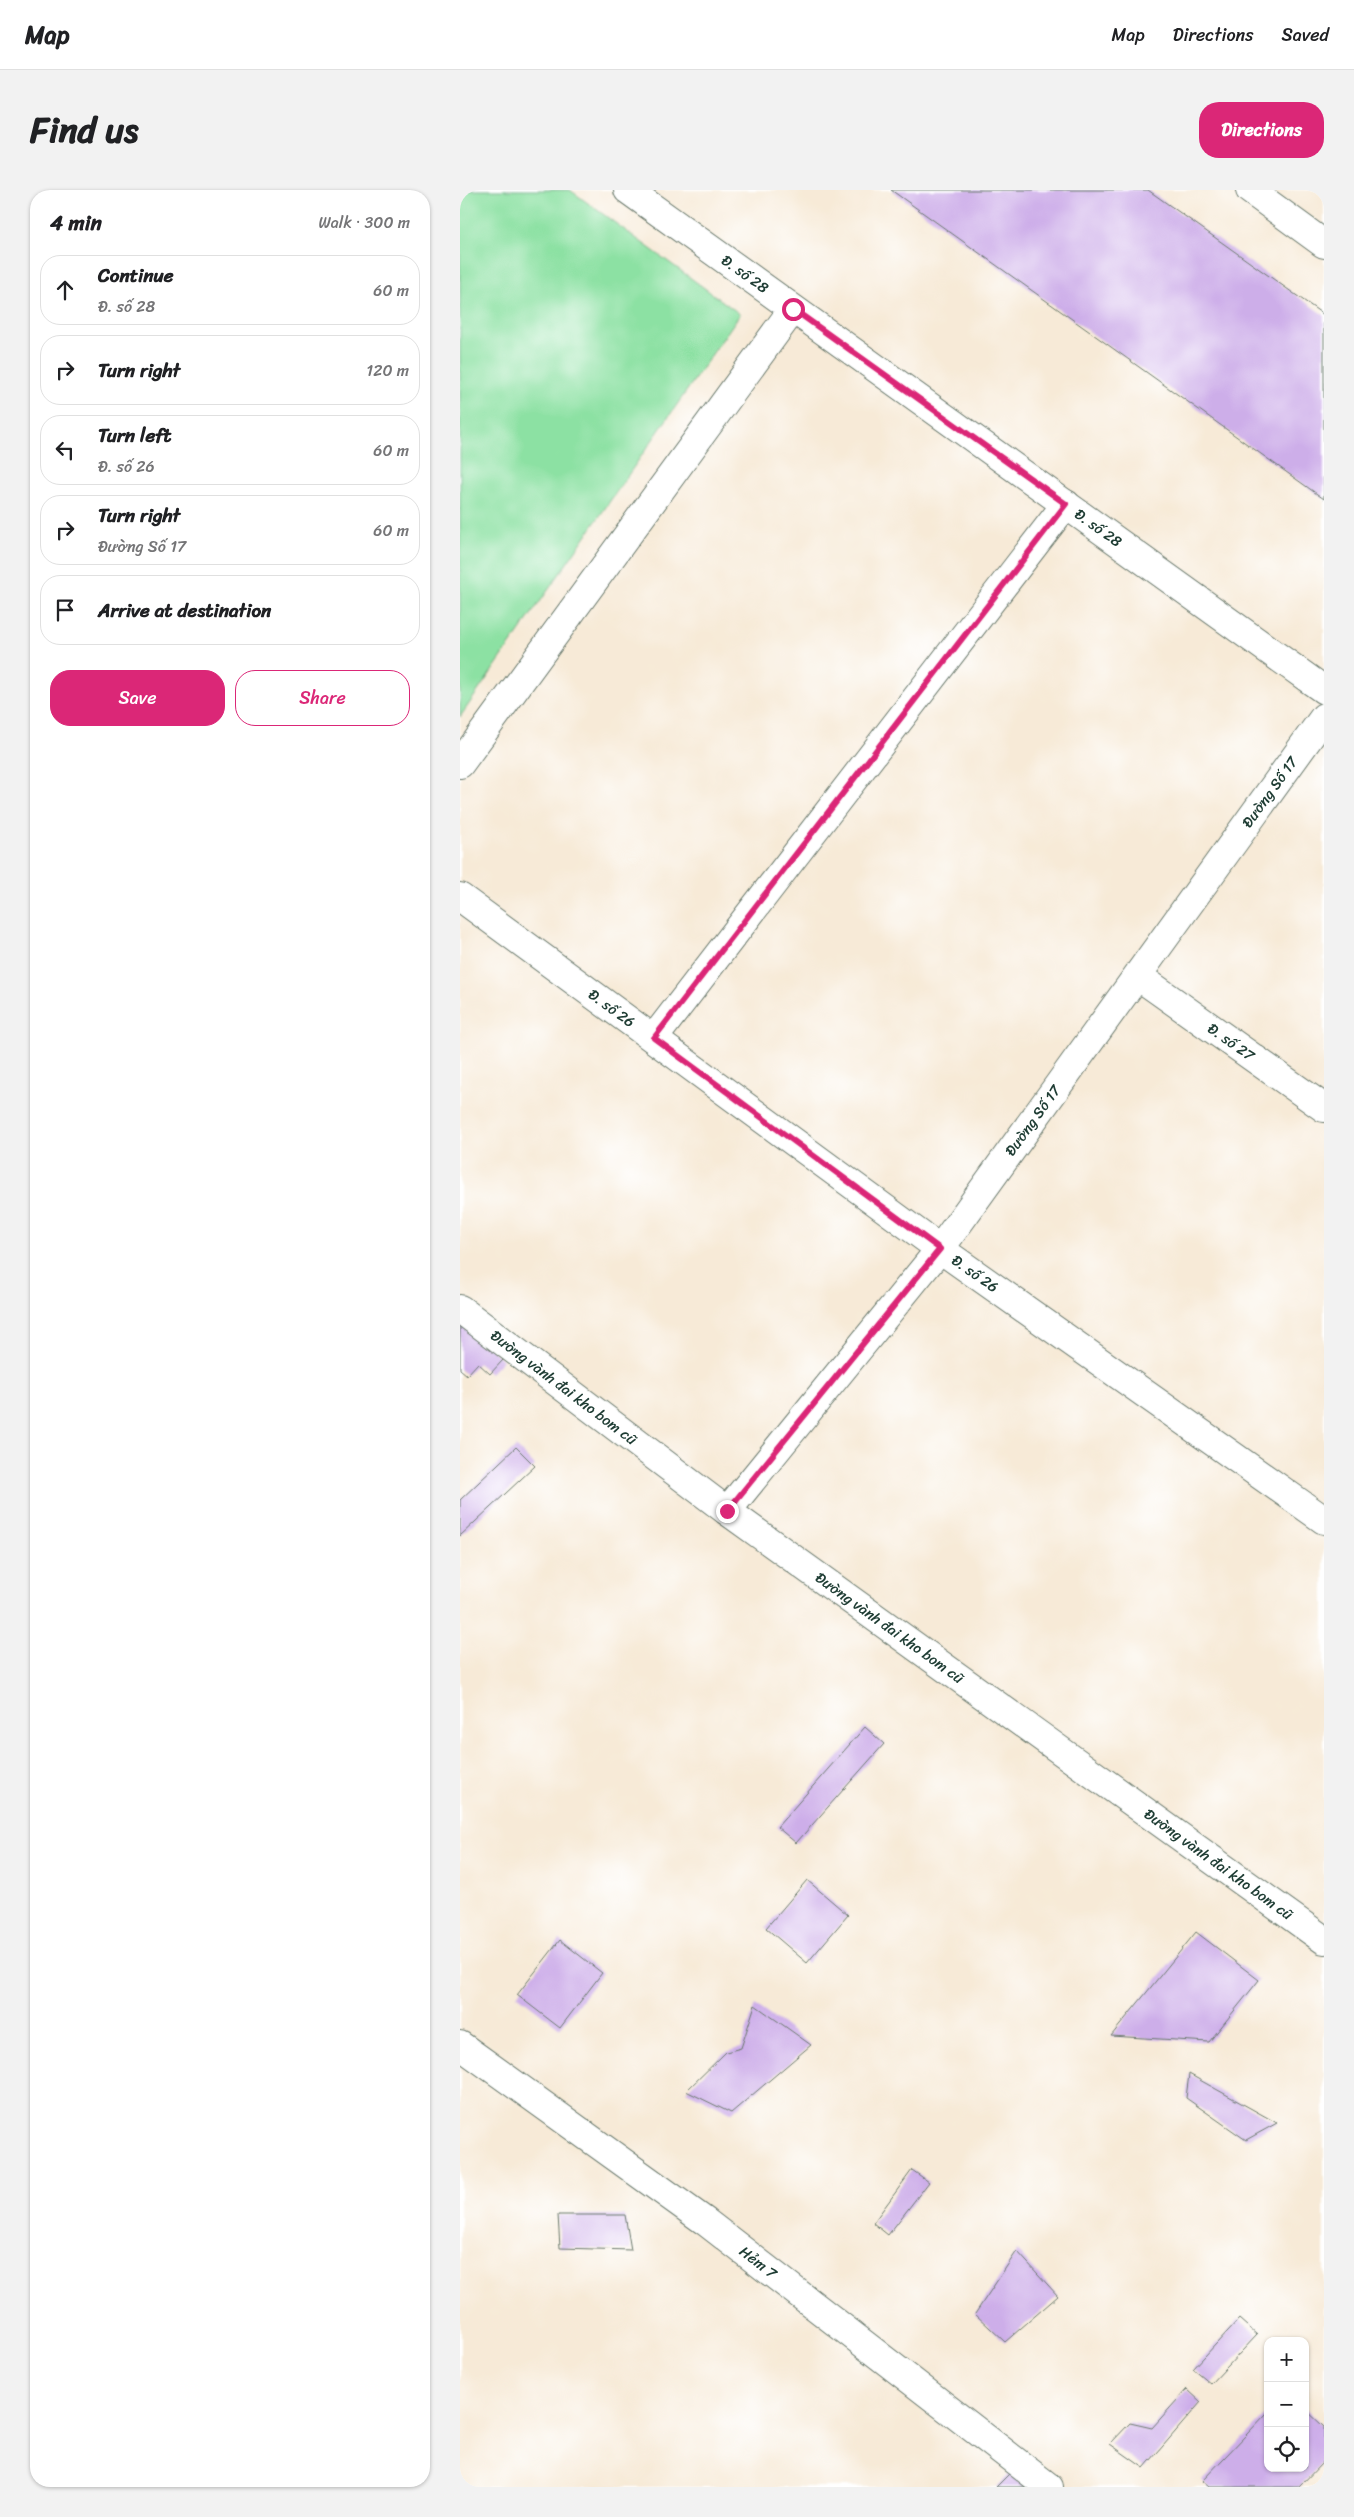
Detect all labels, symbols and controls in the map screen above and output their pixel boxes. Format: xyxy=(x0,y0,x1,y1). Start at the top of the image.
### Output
text: Map xyxy=(25,14,69,56)
text: Map xyxy=(1112,19,1145,51)
text: Directions xyxy=(1173,19,1254,51)
text: Saved xyxy=(1282,19,1329,51)
text: Find us xyxy=(30,99,138,161)
button: Directions xyxy=(1199,102,1324,158)
text: 4 min xyxy=(50,204,102,242)
text: Walk · 300 m xyxy=(319,208,410,237)
street label: Đ. số 28 xyxy=(716,248,774,300)
text: Continue xyxy=(98,259,174,292)
icon: ahead xyxy=(51,276,79,304)
text: 60 m xyxy=(373,276,409,305)
text: Đ. số 28 xyxy=(98,292,155,321)
route start xyxy=(782,298,805,321)
text: Turn right xyxy=(98,354,180,387)
icon: right xyxy=(51,356,79,384)
text: 120 m xyxy=(366,356,409,385)
text: Turn left xyxy=(98,419,171,452)
icon: left xyxy=(51,436,79,464)
text: 60 m xyxy=(373,436,409,465)
text: Đ. số 26 xyxy=(98,452,155,481)
text: Turn right xyxy=(98,499,180,532)
street label: Đ. số 28 xyxy=(1069,502,1128,554)
icon: right xyxy=(51,516,79,544)
text: 60 m xyxy=(373,516,409,545)
text: Đường Số 17 xyxy=(98,532,186,561)
text: Arrive at destination xyxy=(98,594,271,627)
icon: arrive xyxy=(51,596,79,624)
button: Save xyxy=(50,670,225,726)
button: Share xyxy=(235,670,410,726)
street label: Đường Số 17 xyxy=(1235,750,1305,833)
street label: Đ. số 26 xyxy=(583,982,641,1034)
street label: Đ. số 27 xyxy=(1202,1016,1261,1069)
street label: Đường Số 17 xyxy=(998,1078,1068,1162)
street label: Đ. số 26 xyxy=(946,1248,1004,1300)
street label: Đường vành đai kho bom cũ xyxy=(485,1323,643,1452)
route end xyxy=(716,1500,739,1523)
street label: Đường vành đai kho bom cũ xyxy=(810,1565,970,1691)
street label: Đường vành đai kho bom cũ xyxy=(1138,1802,1299,1927)
street label: Hẻm 7 xyxy=(733,2239,784,2286)
map controls xyxy=(1264,2337,1309,2472)
button: + xyxy=(1264,2337,1309,2382)
button: − xyxy=(1264,2382,1309,2427)
button: locate xyxy=(1264,2427,1309,2472)

